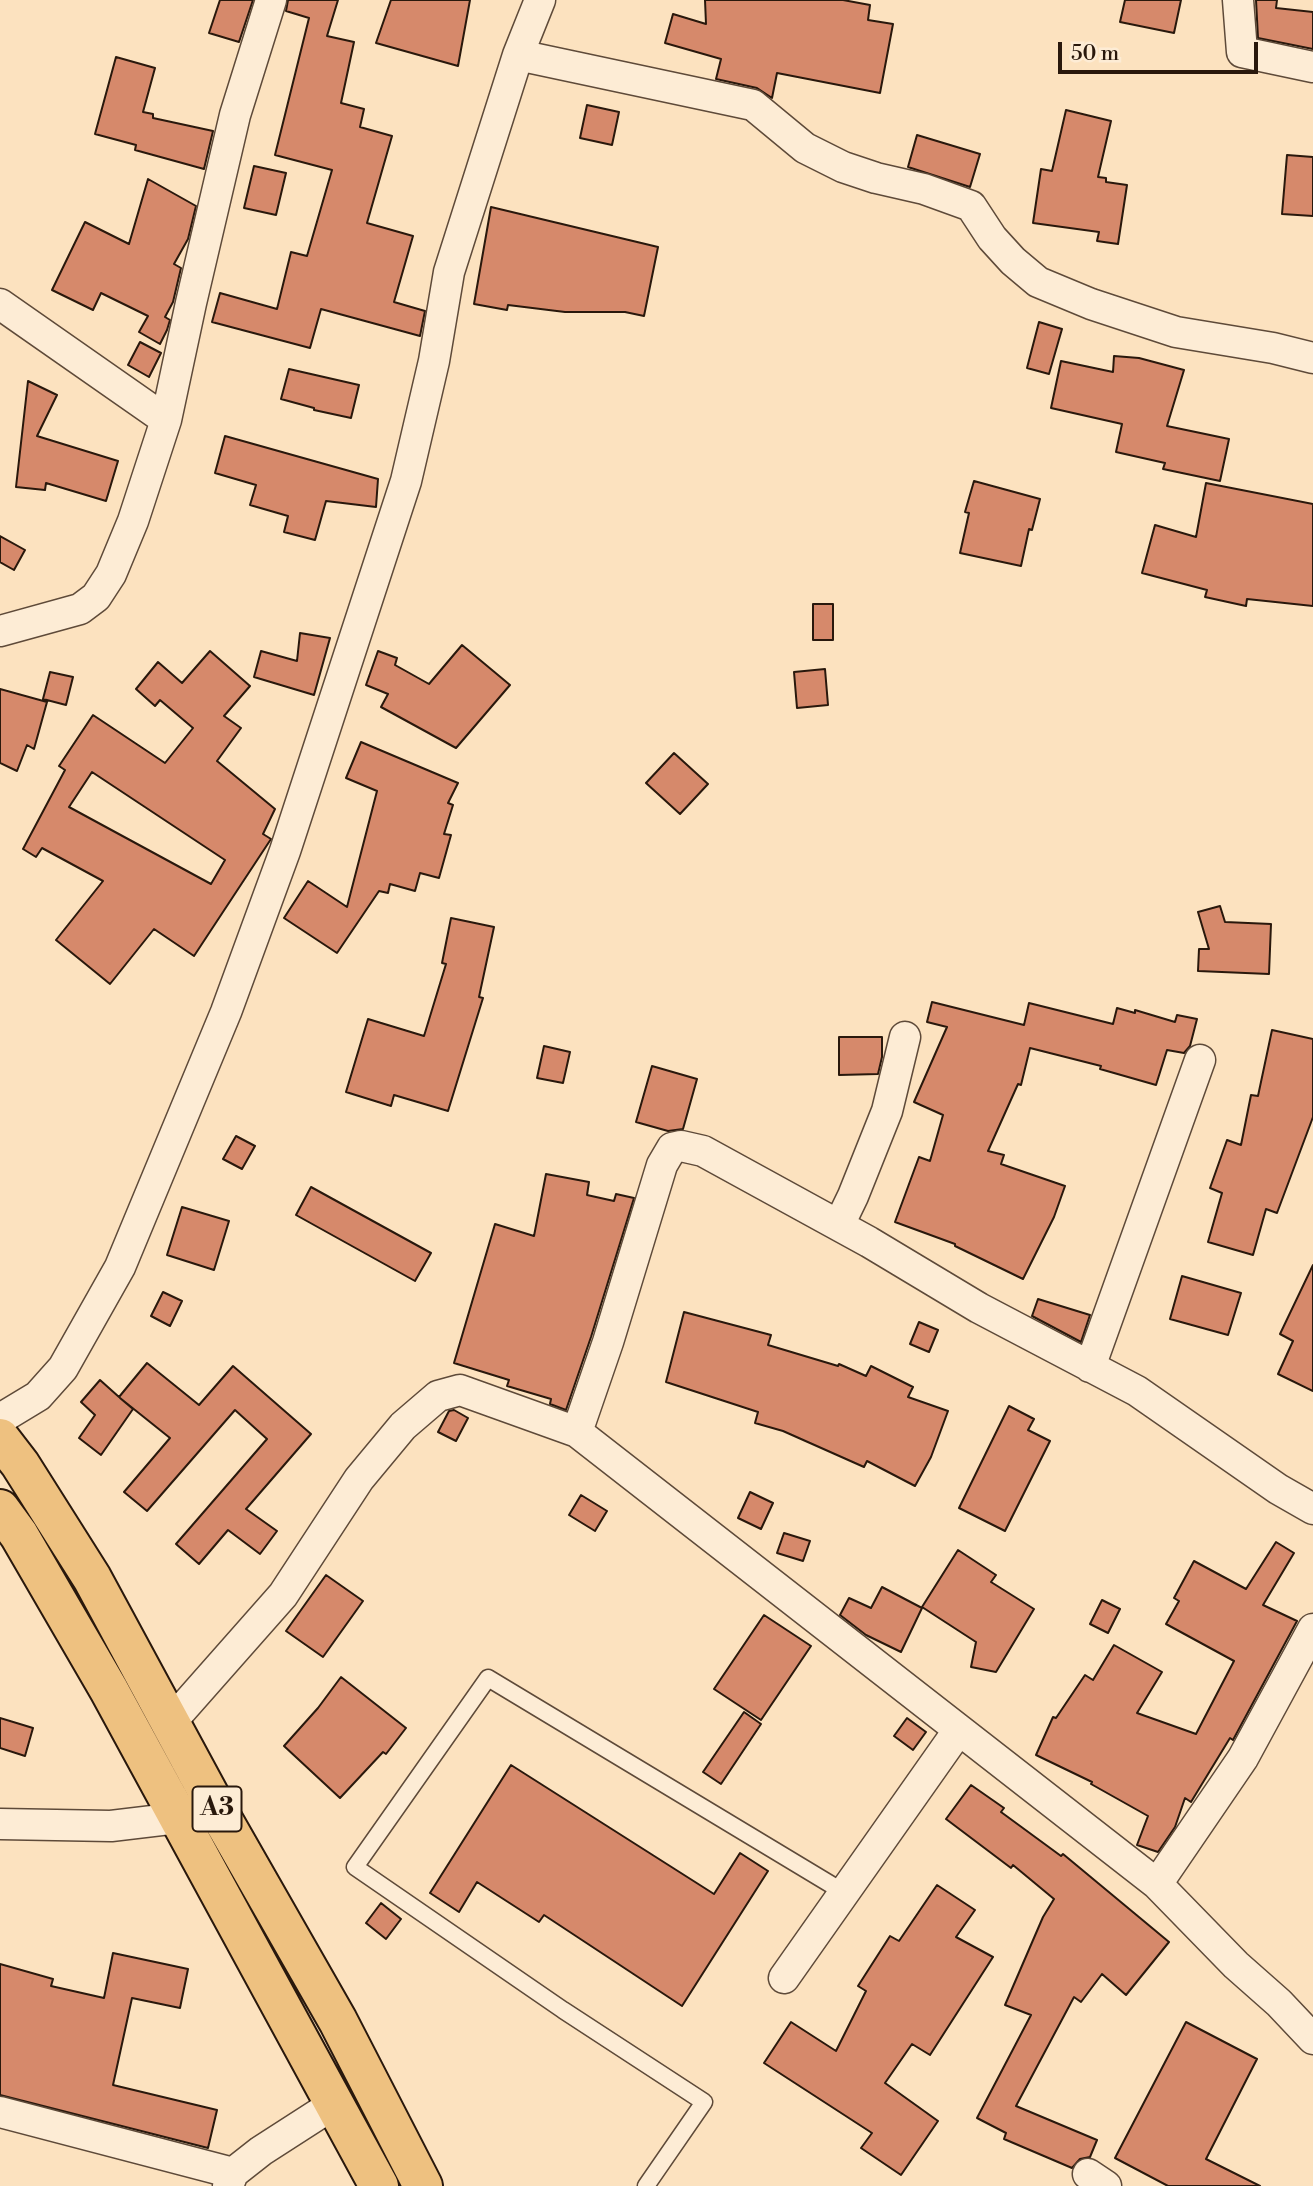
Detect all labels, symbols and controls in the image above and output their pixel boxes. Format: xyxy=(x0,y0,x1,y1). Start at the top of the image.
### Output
scale bar xyxy=(1061,28,1260,72)
text: 50 m xyxy=(1071,41,1119,67)
road number: A3 xyxy=(192,1786,242,1832)

